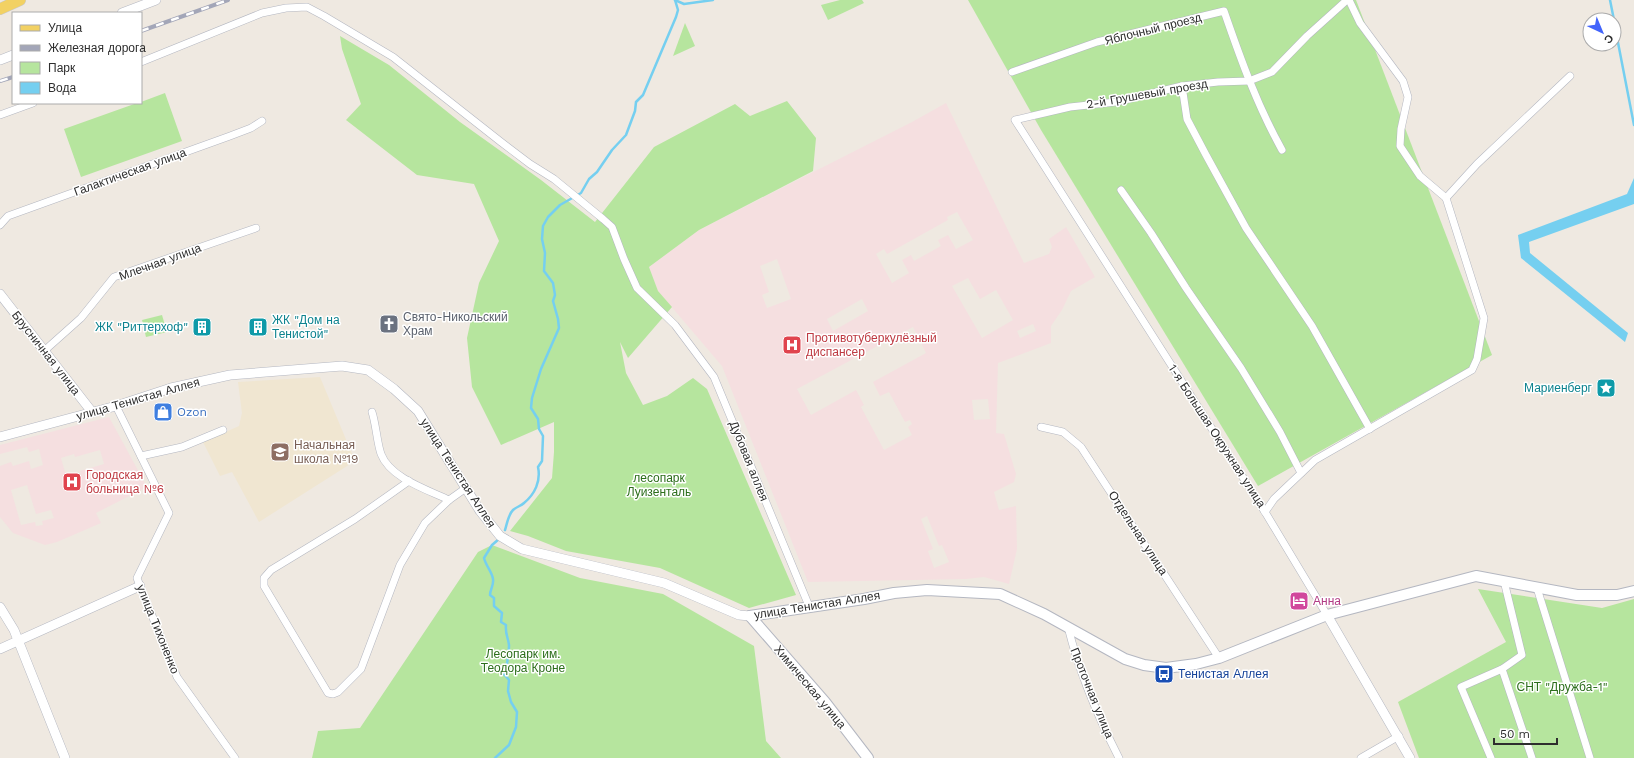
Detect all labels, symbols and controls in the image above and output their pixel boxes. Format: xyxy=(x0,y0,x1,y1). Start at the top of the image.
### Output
street label: Яблочный проезд xyxy=(1103,10,1203,48)
legend xyxy=(12,12,142,104)
north arrow xyxy=(1582,12,1622,52)
text: Улица xyxy=(48,21,82,35)
text: С xyxy=(1601,31,1616,46)
text: Железная дорога xyxy=(48,41,146,55)
text: Парк xyxy=(48,61,76,75)
street label: 2-й Грушевый проезд xyxy=(1085,76,1209,112)
text: Вода xyxy=(48,81,76,95)
street label: Галактическая улица xyxy=(72,145,188,199)
street label: Млечная улица xyxy=(117,241,203,283)
street label: Брусничная улица xyxy=(9,308,83,398)
place label: Свято-Никольский Храм xyxy=(403,310,508,338)
place label: ЖК "Дом на Тенистой" xyxy=(272,313,340,341)
church icon: Свято-Никольский Храм xyxy=(378,313,400,335)
building icon: ЖК "Риттерхоф" xyxy=(191,316,213,338)
building icon: ЖК "Дом на Тенистой" xyxy=(247,316,269,338)
place label: ЖК "Риттерхоф" xyxy=(95,320,188,334)
place label: Противотуберкулёзный диспансер xyxy=(806,331,937,359)
hospital icon: Противотуберкулёзный диспансер xyxy=(781,334,803,356)
street label: 1-я Большая Окружная улица xyxy=(1165,362,1269,511)
street label: улица Тенистая Аллея xyxy=(75,375,201,423)
place icon: Мариенберг xyxy=(1595,377,1617,399)
place label: Мариенберг xyxy=(1524,381,1593,395)
shop icon: Ozon xyxy=(152,401,174,423)
place label: Ozon xyxy=(177,405,207,419)
street label: улица Тенистая Аллея xyxy=(417,416,499,530)
street label: Дубовая аллея xyxy=(727,419,771,503)
place label: Начальная школа №19 xyxy=(294,438,358,466)
school or university icon: Начальная школа №19 xyxy=(269,441,291,463)
place label: Городская больница №6 xyxy=(86,468,164,496)
hospital icon: Городская больница №6 xyxy=(61,471,83,493)
park label: лесопарк Луизенталь xyxy=(627,471,691,499)
street label: Отдельная улица xyxy=(1105,488,1171,578)
street label: улица Тихоненко xyxy=(134,582,182,676)
street label: улица Тенистая Аллея xyxy=(753,588,881,622)
hotel icon: Анна xyxy=(1288,590,1310,612)
place label: Анна xyxy=(1313,594,1341,608)
street label: Химическая улица xyxy=(771,643,849,732)
street label: Проточная улица xyxy=(1067,646,1117,741)
park label: Лесопарк им. Теодора Кроне xyxy=(481,647,566,675)
bus stop icon: Тенистая Аллея xyxy=(1153,663,1175,685)
place label: Тенистая Аллея xyxy=(1178,667,1268,681)
park label: СНТ "Дружба-1" xyxy=(1517,680,1608,694)
scale bar xyxy=(1494,720,1557,746)
text: 50 m xyxy=(1500,727,1530,741)

